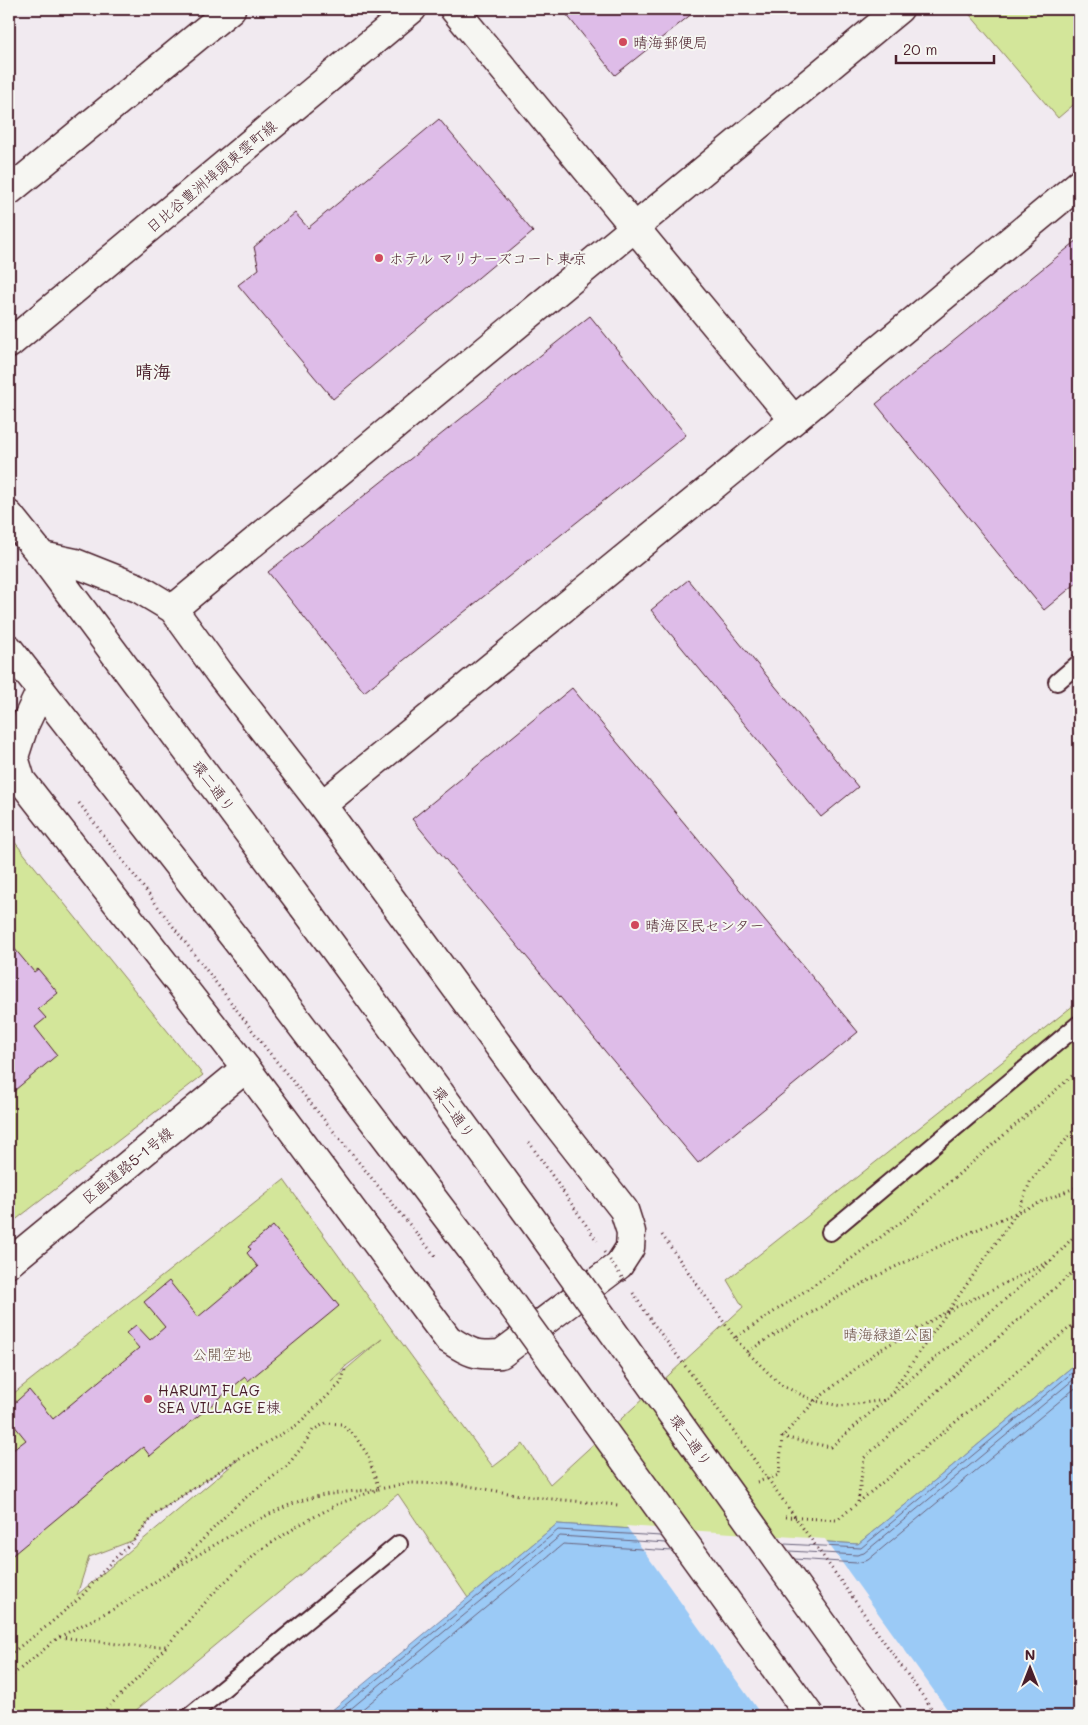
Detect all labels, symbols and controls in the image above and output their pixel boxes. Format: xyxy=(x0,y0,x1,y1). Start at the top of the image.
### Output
place label: 晴海郵便局 xyxy=(633,32,708,52)
scale bar xyxy=(896,32,993,64)
marker: 晴海郵便局 xyxy=(617,36,629,48)
text: 20 m xyxy=(903,39,937,59)
street label: 日比谷豊洲埠頭東雲町線 xyxy=(141,115,281,237)
place label: ホテル マリナーズコート東京 xyxy=(389,248,587,268)
marker: ホテル マリナーズコート東京 xyxy=(373,252,385,264)
district label: 晴海 xyxy=(135,359,171,383)
street label: 環二通り xyxy=(188,756,240,816)
place label: 晴海区民センター xyxy=(645,915,764,935)
marker: 晴海区民センター xyxy=(629,919,641,931)
street label: 環二通り xyxy=(428,1082,480,1142)
street label: 区画道路5-1号線 xyxy=(77,1122,177,1208)
park label: 晴海緑道公園 xyxy=(843,1324,933,1344)
park label: 公開空地 xyxy=(192,1344,252,1364)
place label: HARUMI FLAG SEA VILLAGE E棟 xyxy=(158,1380,281,1417)
marker: HARUMI FLAG SEA VILLAGE E棟 xyxy=(142,1393,154,1405)
street label: 環二通り xyxy=(665,1410,717,1470)
north arrow xyxy=(1006,1642,1056,1692)
text: N xyxy=(1025,1645,1035,1664)

